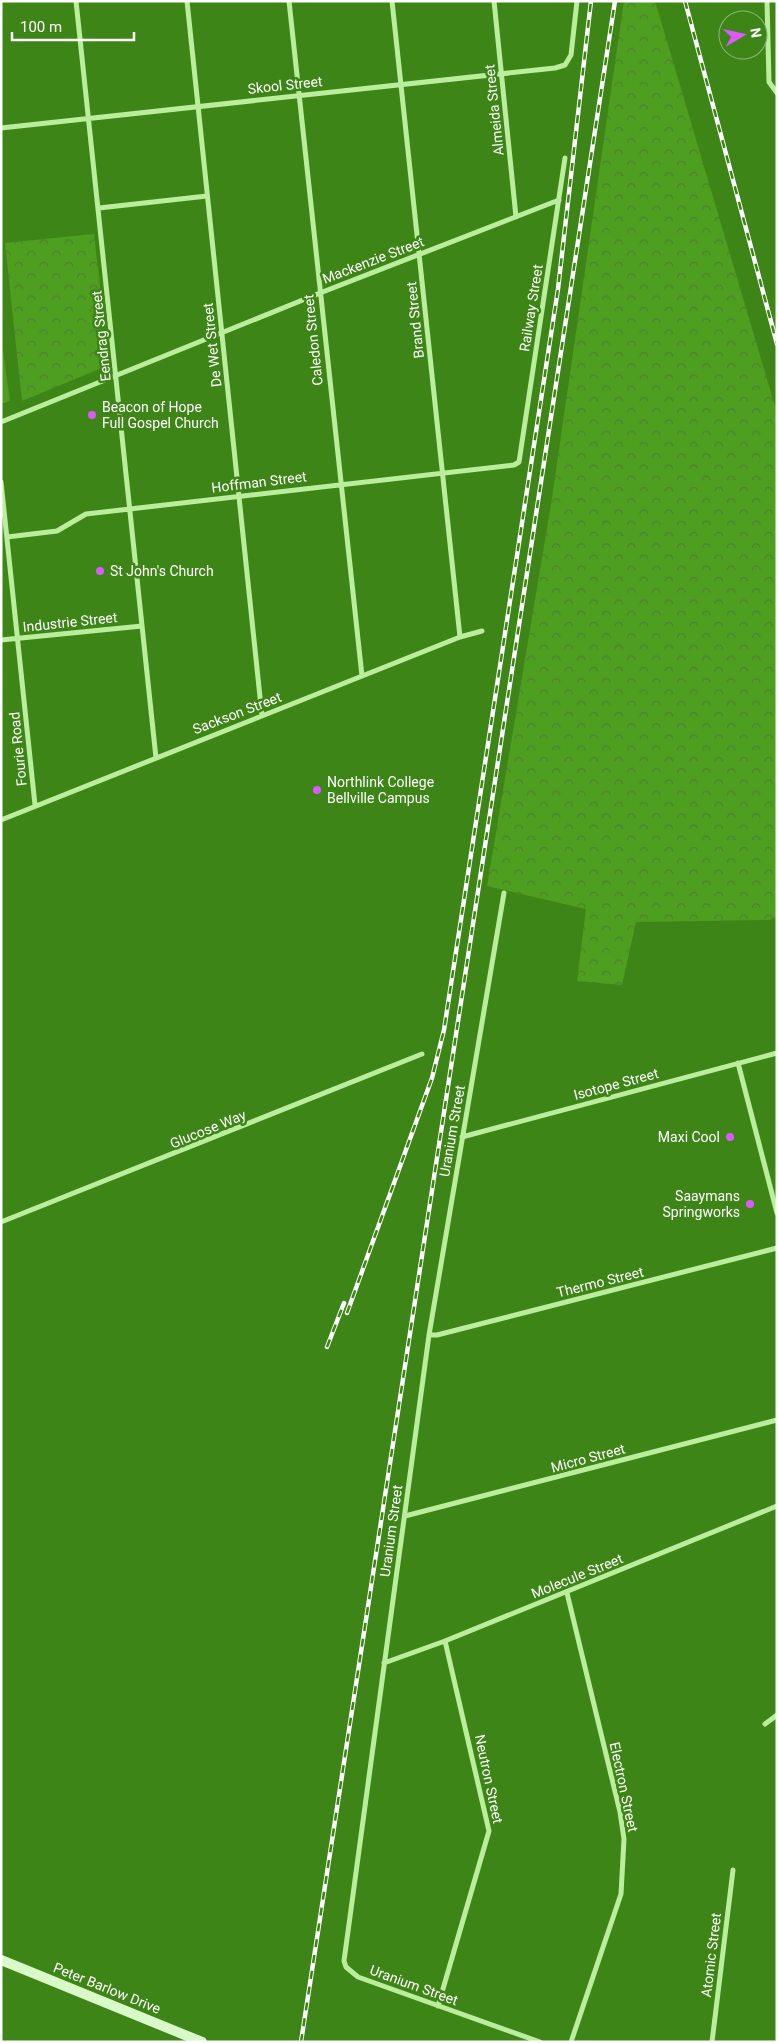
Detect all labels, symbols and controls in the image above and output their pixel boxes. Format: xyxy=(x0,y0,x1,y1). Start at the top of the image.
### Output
scale bar xyxy=(12,10,135,42)
north arrow xyxy=(718,10,768,60)
text: 100 m xyxy=(20,18,62,36)
text: N xyxy=(747,27,765,39)
street label: Almeida Street xyxy=(481,63,507,156)
street label: Skool Street xyxy=(247,73,324,97)
street label: Mackenzie Street xyxy=(320,233,426,287)
street label: Railway Street xyxy=(516,263,546,353)
street label: Brand Street xyxy=(403,281,427,359)
street label: Eendrag Street xyxy=(88,289,114,382)
street label: Caledon Street xyxy=(300,293,326,386)
street label: De Wet Street xyxy=(200,302,224,388)
place label: Beacon of Hope Full Gospel Church xyxy=(102,399,219,431)
marker: Beacon of Hope Full Gospel Church xyxy=(86,409,98,421)
street label: Hoffman Street xyxy=(211,468,308,496)
place label: St John's Church xyxy=(110,563,214,579)
marker: St John's Church xyxy=(94,565,106,577)
street label: Industrie Street xyxy=(22,609,118,635)
street label: Sackson Street xyxy=(190,689,284,737)
street label: Fourie Road xyxy=(6,711,30,787)
place label: Northlink College Bellville Campus xyxy=(327,774,434,806)
marker: Northlink College Bellville Campus xyxy=(311,784,323,796)
street label: Isotope Street xyxy=(572,1065,661,1103)
street label: Uranium Street xyxy=(436,1084,468,1178)
street label: Glucose Way xyxy=(168,1106,249,1151)
place label: Maxi Cool xyxy=(658,1129,720,1145)
marker: Maxi Cool xyxy=(724,1131,736,1143)
place label: Saaymans Springworks xyxy=(663,1188,740,1220)
marker: Saaymans Springworks xyxy=(744,1198,756,1210)
street label: Thermo Street xyxy=(555,1263,645,1301)
street label: Micro Street xyxy=(549,1440,627,1476)
street label: Uranium Street xyxy=(377,1484,405,1578)
street label: Molecule Street xyxy=(529,1550,625,1602)
street label: Neutron Street xyxy=(472,1733,506,1825)
street label: Electron Street xyxy=(607,1741,641,1834)
street label: Atomic Street xyxy=(698,1912,724,1998)
street label: Peter Barlow Drive xyxy=(51,1959,163,2017)
street label: Uranium Street xyxy=(368,1962,461,2009)

